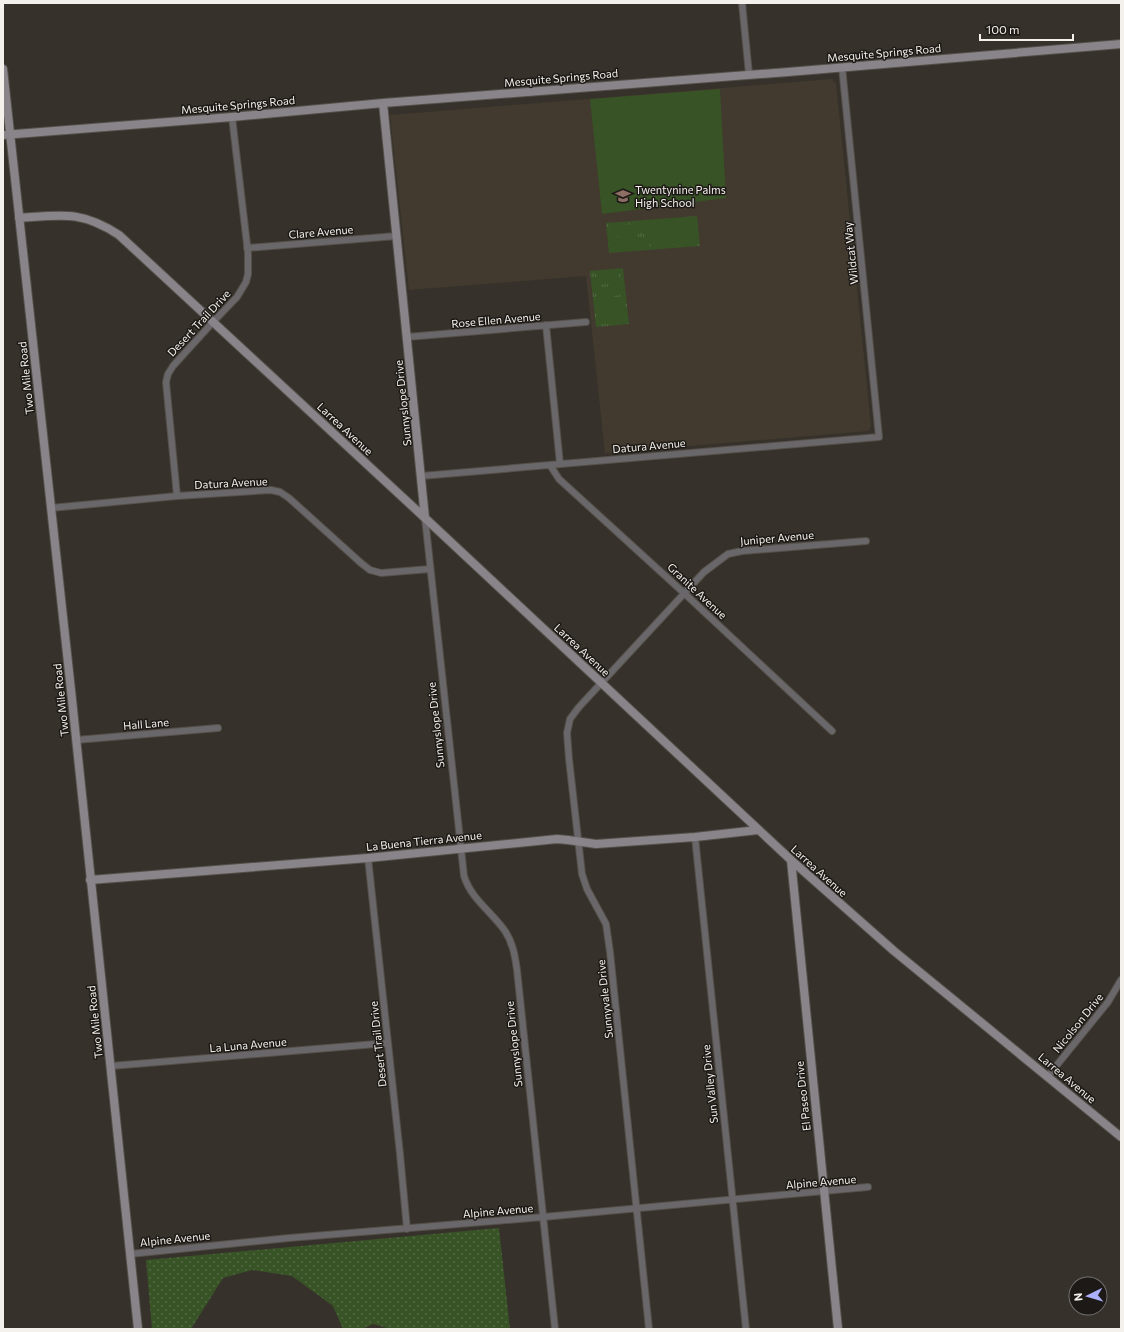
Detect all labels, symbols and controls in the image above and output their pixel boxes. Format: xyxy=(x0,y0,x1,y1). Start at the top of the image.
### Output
scale bar xyxy=(980,16,1073,42)
text: 100 m xyxy=(986,22,1020,36)
street label: Mesquite Springs Road xyxy=(826,41,941,64)
street label: Mesquite Springs Road xyxy=(503,66,618,89)
street label: Mesquite Springs Road xyxy=(180,93,295,116)
place label: Twentynine Palms High School xyxy=(635,183,726,209)
school or university icon: Twentynine Palms High School xyxy=(614,187,632,205)
street label: Wildcat Way xyxy=(841,221,860,285)
street label: Clare Avenue xyxy=(288,222,354,241)
street label: Desert Trail Drive xyxy=(164,287,233,359)
street label: Rose Ellen Avenue xyxy=(451,309,541,330)
street label: Two Mile Road xyxy=(15,341,36,415)
street label: Sunnyslope Drive xyxy=(392,359,413,447)
street label: Larrea Avenue xyxy=(315,400,376,458)
street label: Datura Avenue xyxy=(612,436,686,455)
street label: Datura Avenue xyxy=(194,474,268,491)
street label: Juniper Avenue xyxy=(740,528,815,548)
street label: Granite Avenue xyxy=(665,560,730,622)
street label: Larrea Avenue xyxy=(552,621,613,679)
street label: Two Mile Road xyxy=(50,663,71,737)
street label: Sunnyslope Drive xyxy=(425,681,446,769)
street label: Hall Lane xyxy=(123,715,170,732)
street label: La Buena Tierra Avenue xyxy=(365,828,483,853)
street label: Larrea Avenue xyxy=(789,842,850,899)
street label: Sunnyvale Drive xyxy=(594,959,615,1039)
street label: Two Mile Road xyxy=(84,985,105,1059)
street label: Nicolson Drive xyxy=(1050,990,1106,1055)
street label: Desert Trail Drive xyxy=(367,1000,388,1088)
street label: Sunnyslope Drive xyxy=(503,1000,524,1088)
street label: La Luna Avenue xyxy=(209,1035,287,1054)
street label: Sun Valley Drive xyxy=(699,1044,720,1124)
street label: Larrea Avenue xyxy=(1036,1050,1099,1106)
street label: El Paseo Drive xyxy=(792,1060,813,1132)
street label: Alpine Avenue xyxy=(785,1172,857,1191)
street label: Alpine Avenue xyxy=(462,1201,534,1220)
street label: Alpine Avenue xyxy=(139,1228,211,1249)
north arrow xyxy=(1068,1276,1108,1316)
text: N xyxy=(1071,1292,1084,1302)

